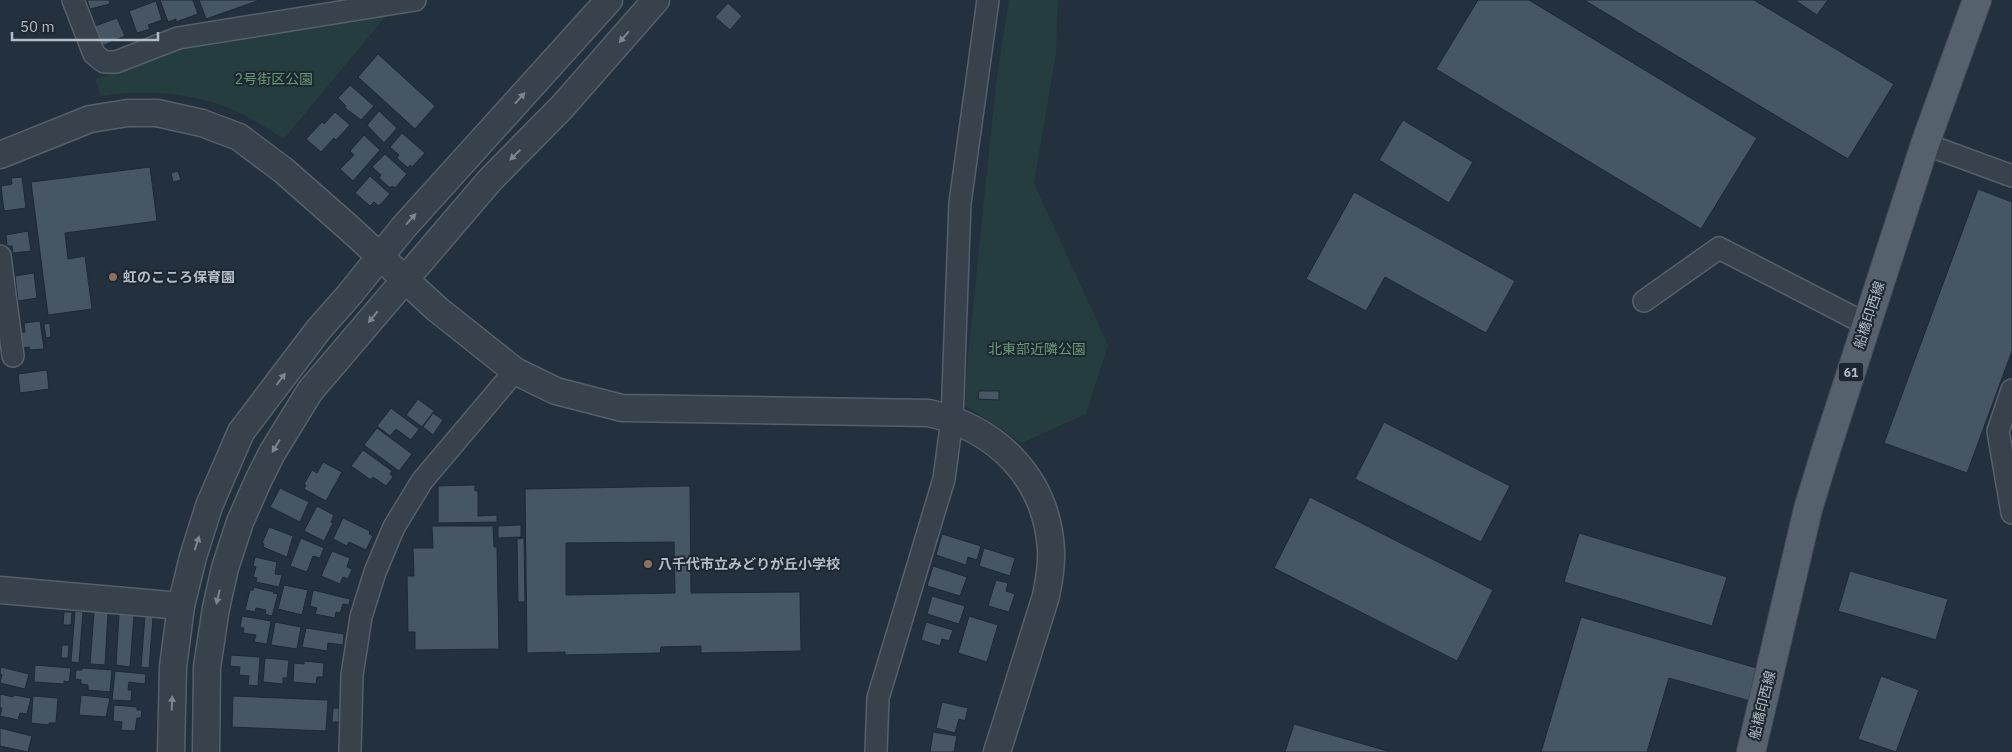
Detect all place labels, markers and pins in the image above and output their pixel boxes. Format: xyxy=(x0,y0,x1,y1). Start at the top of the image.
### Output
place label: 虹のこころ保育園 xyxy=(123,268,235,286)
marker: 虹のこころ保育園 xyxy=(107,271,119,283)
place label: 八千代市立みどりが丘小学校 xyxy=(658,555,840,573)
marker: 八千代市立みどりが丘小学校 xyxy=(642,558,654,570)

